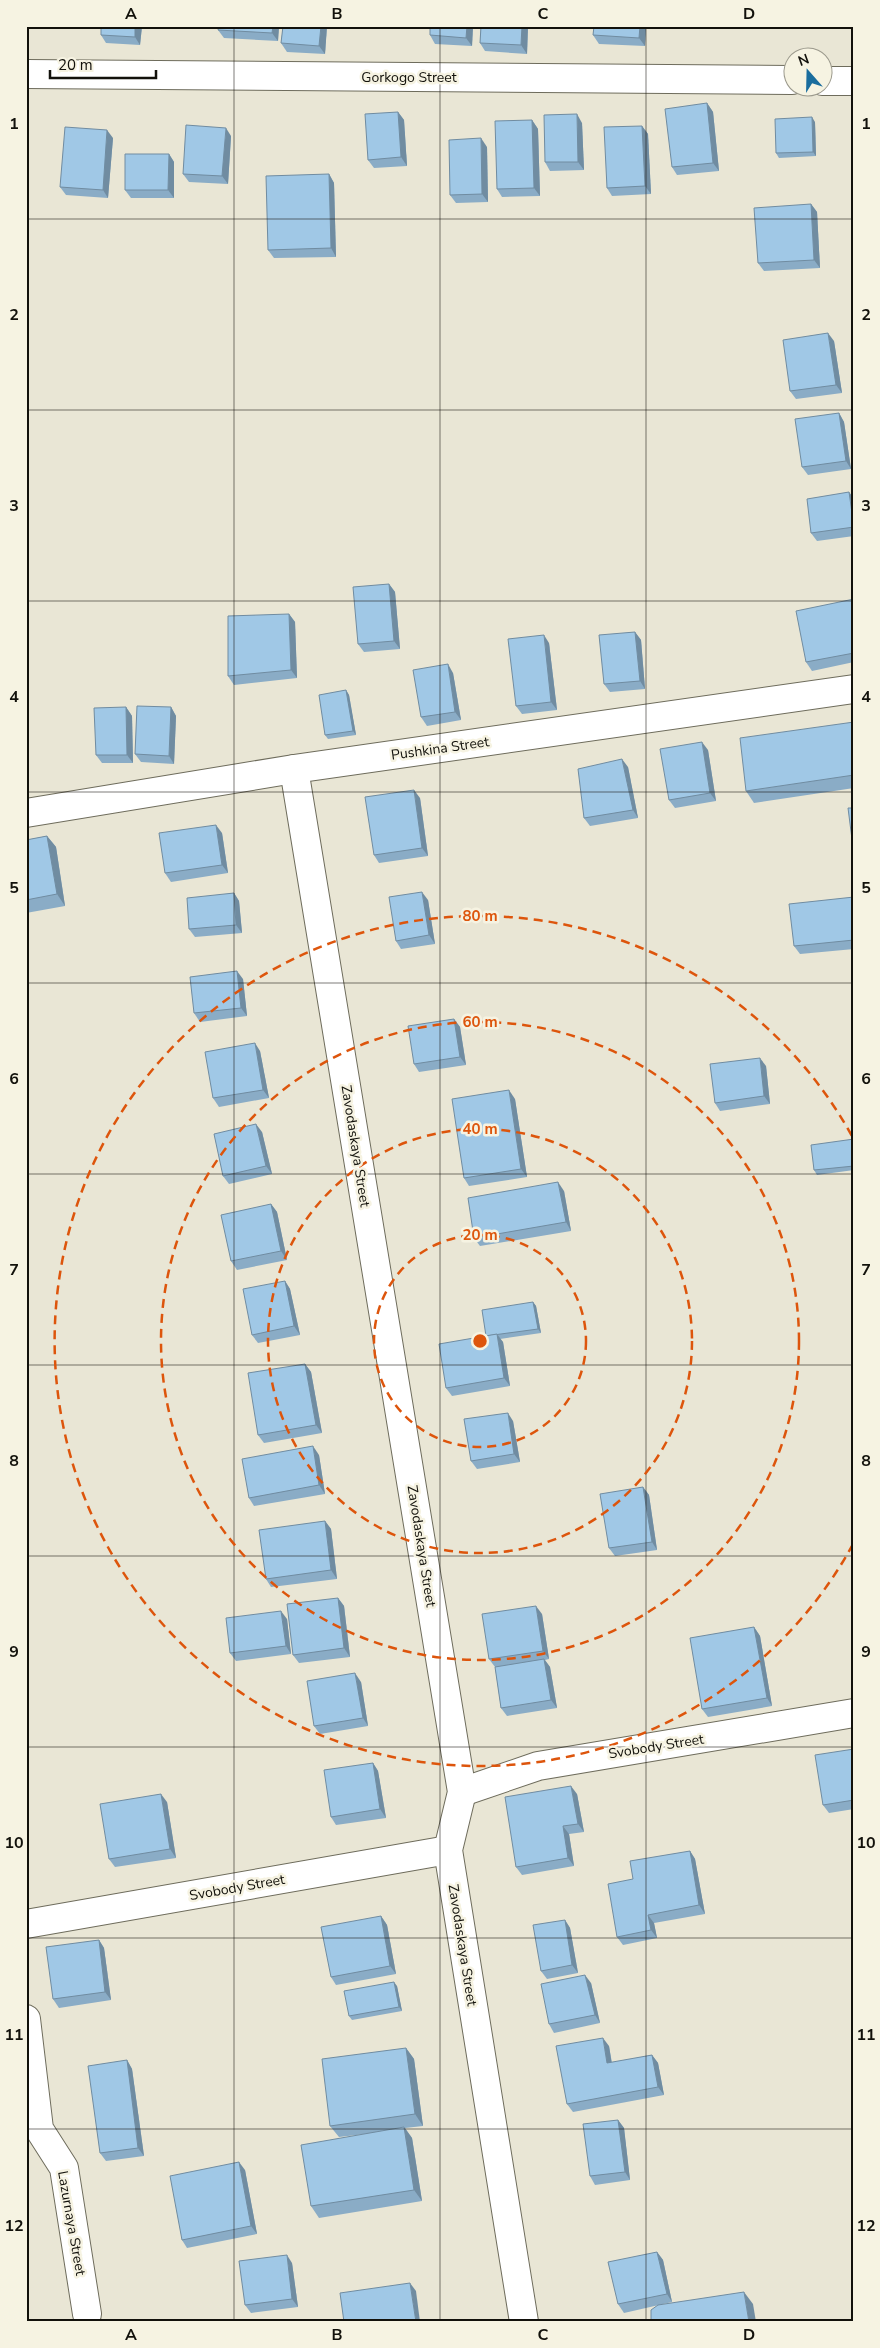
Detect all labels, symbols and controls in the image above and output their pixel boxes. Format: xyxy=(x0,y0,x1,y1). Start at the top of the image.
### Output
text: A xyxy=(125,3,137,25)
text: B xyxy=(331,3,343,25)
text: C xyxy=(538,3,549,25)
text: D xyxy=(743,3,755,25)
scale bar xyxy=(50,48,156,80)
north arrow xyxy=(782,48,832,98)
text: N xyxy=(796,50,812,71)
text: 20 m xyxy=(58,55,93,75)
street label: Gorkogo Street xyxy=(361,68,457,87)
text: 1 xyxy=(9,113,19,135)
text: 1 xyxy=(861,113,871,135)
text: 2 xyxy=(9,304,19,326)
text: 2 xyxy=(861,304,871,326)
text: 3 xyxy=(9,495,19,517)
text: 3 xyxy=(861,495,871,517)
text: 4 xyxy=(9,686,19,708)
text: 4 xyxy=(861,686,871,708)
street label: Pushkina Street xyxy=(390,732,490,765)
text: 5 xyxy=(9,877,19,899)
text: 5 xyxy=(861,877,871,899)
text: 80 m xyxy=(462,906,498,926)
text: 60 m xyxy=(462,1012,498,1032)
text: 6 xyxy=(9,1068,19,1090)
text: 6 xyxy=(861,1068,871,1090)
street label: Zavodaskaya Street xyxy=(336,1084,375,1209)
text: 40 m xyxy=(462,1119,498,1139)
text: 20 m xyxy=(462,1225,498,1245)
text: 7 xyxy=(9,1259,19,1281)
text: 7 xyxy=(861,1259,871,1281)
centre of rings xyxy=(471,1332,489,1350)
text: 8 xyxy=(9,1450,19,1472)
text: 8 xyxy=(861,1450,871,1472)
street label: Zavodaskaya Street xyxy=(402,1484,441,1609)
text: 9 xyxy=(9,1641,19,1663)
text: 9 xyxy=(861,1641,871,1663)
street label: Svobody Street xyxy=(607,1730,705,1763)
text: 10 xyxy=(4,1832,24,1854)
text: 10 xyxy=(856,1832,876,1854)
street label: Svobody Street xyxy=(188,1870,286,1905)
street label: Zavodaskaya Street xyxy=(443,1883,482,2008)
text: 11 xyxy=(4,2024,24,2046)
text: 11 xyxy=(856,2024,876,2046)
street label: Lazurnaya Street xyxy=(53,2169,90,2277)
text: 12 xyxy=(4,2215,24,2237)
text: 12 xyxy=(856,2215,876,2237)
text: A xyxy=(125,2324,137,2346)
text: B xyxy=(331,2324,343,2346)
text: C xyxy=(538,2324,549,2346)
text: D xyxy=(743,2324,755,2346)

